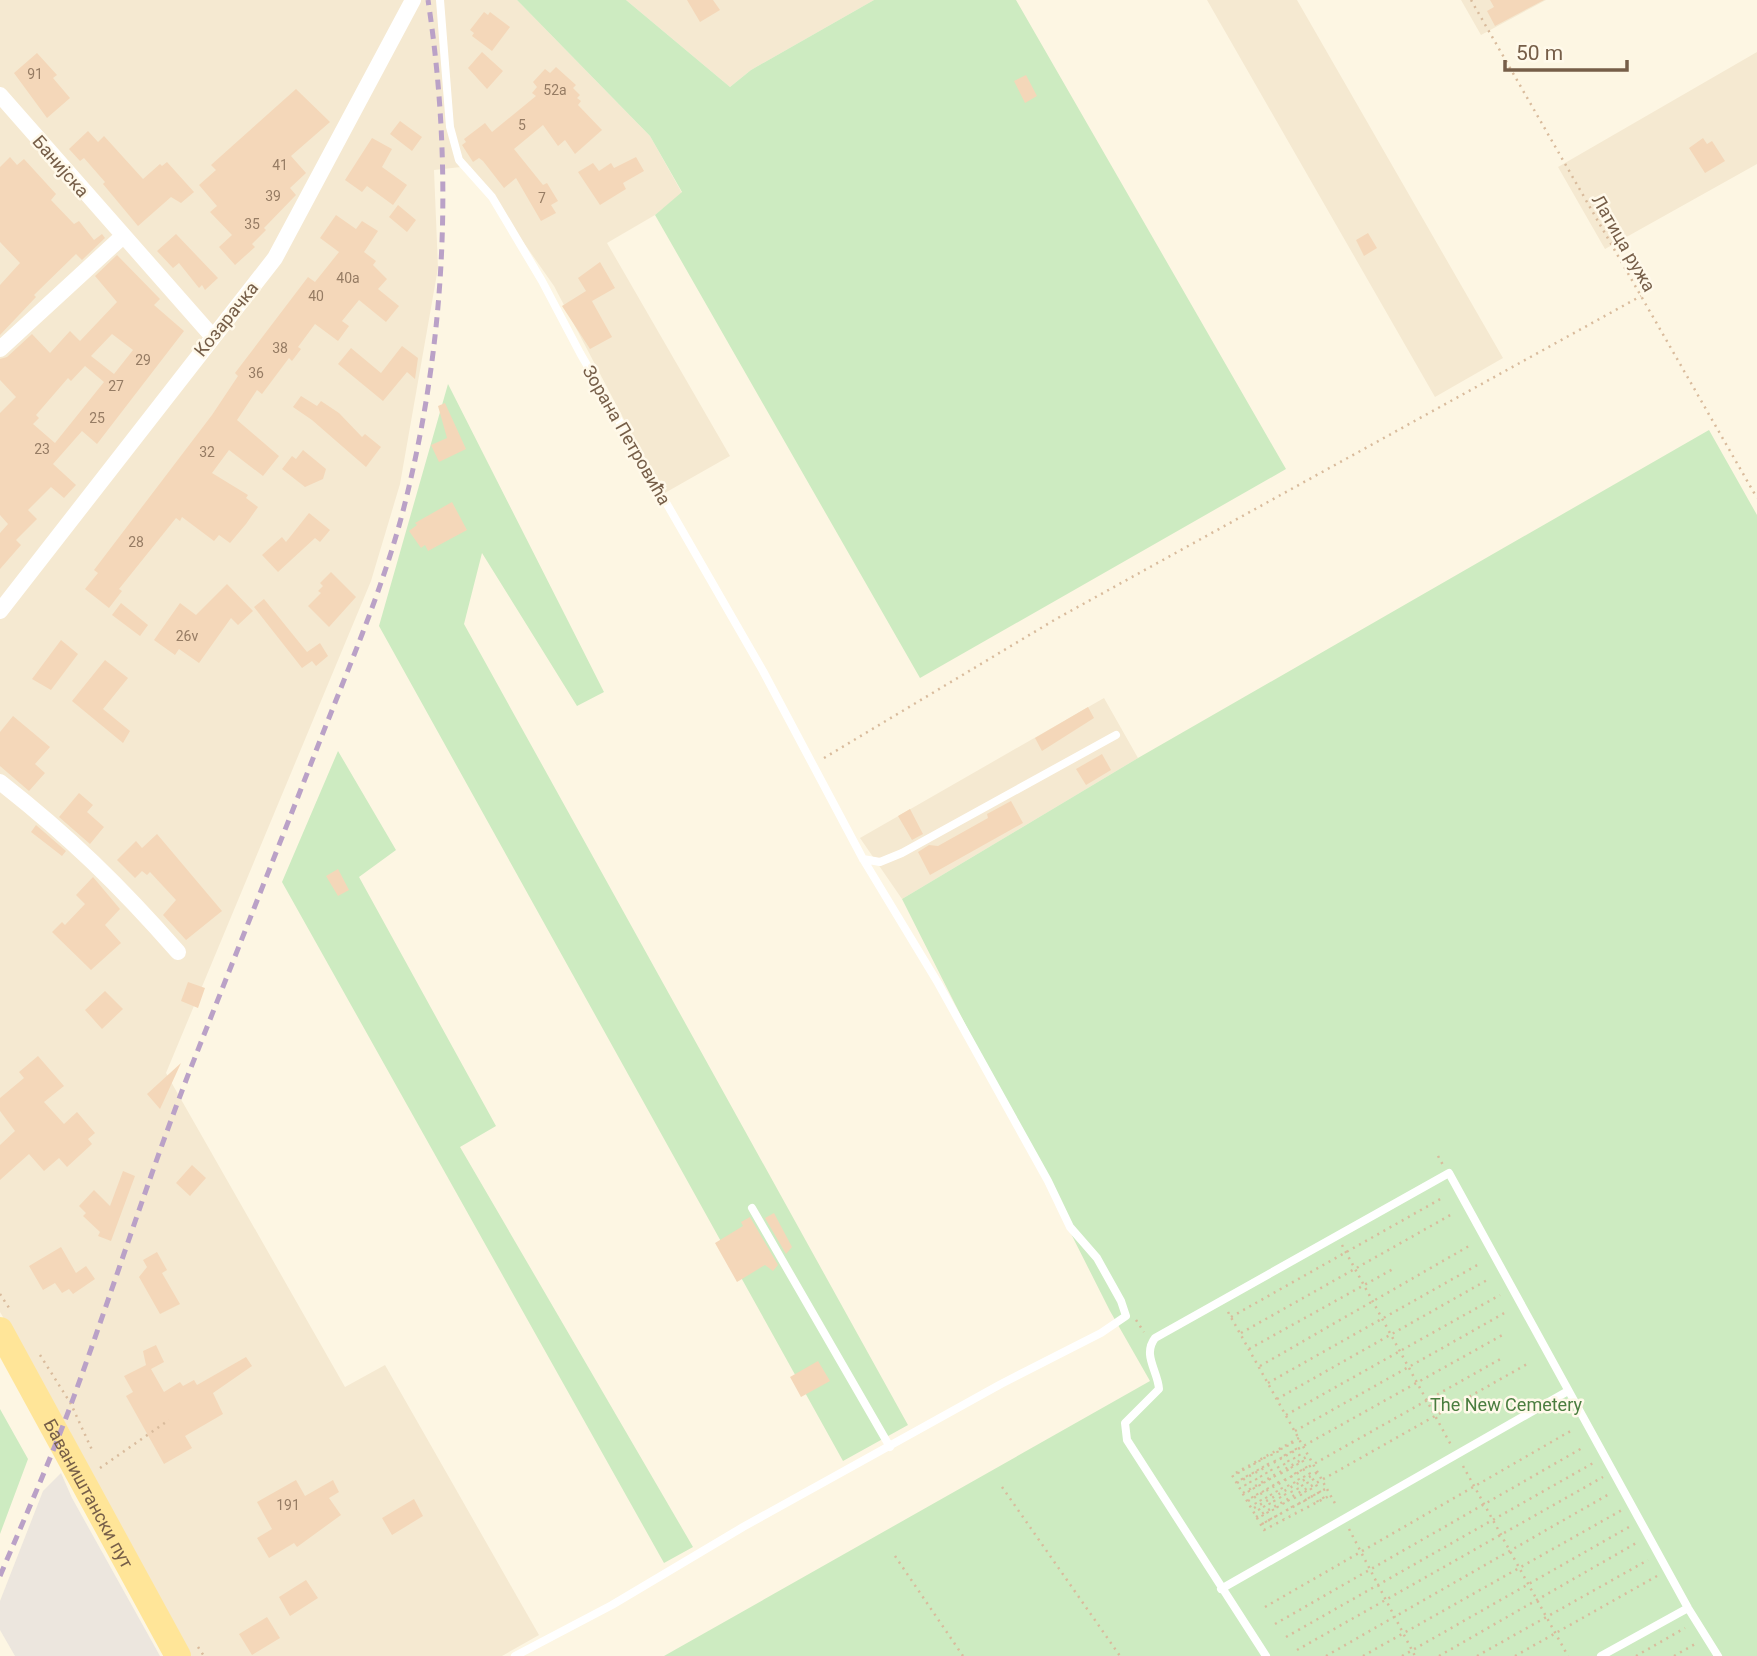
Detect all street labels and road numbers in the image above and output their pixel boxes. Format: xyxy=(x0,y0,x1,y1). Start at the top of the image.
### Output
street label: Банијска xyxy=(28,131,94,201)
street label: Латица ружа xyxy=(1588,191,1660,295)
street label: Козарачка xyxy=(190,278,262,360)
street label: Зорана Петровића xyxy=(579,362,675,508)
street label: Баваништански пут xyxy=(40,1415,139,1572)

